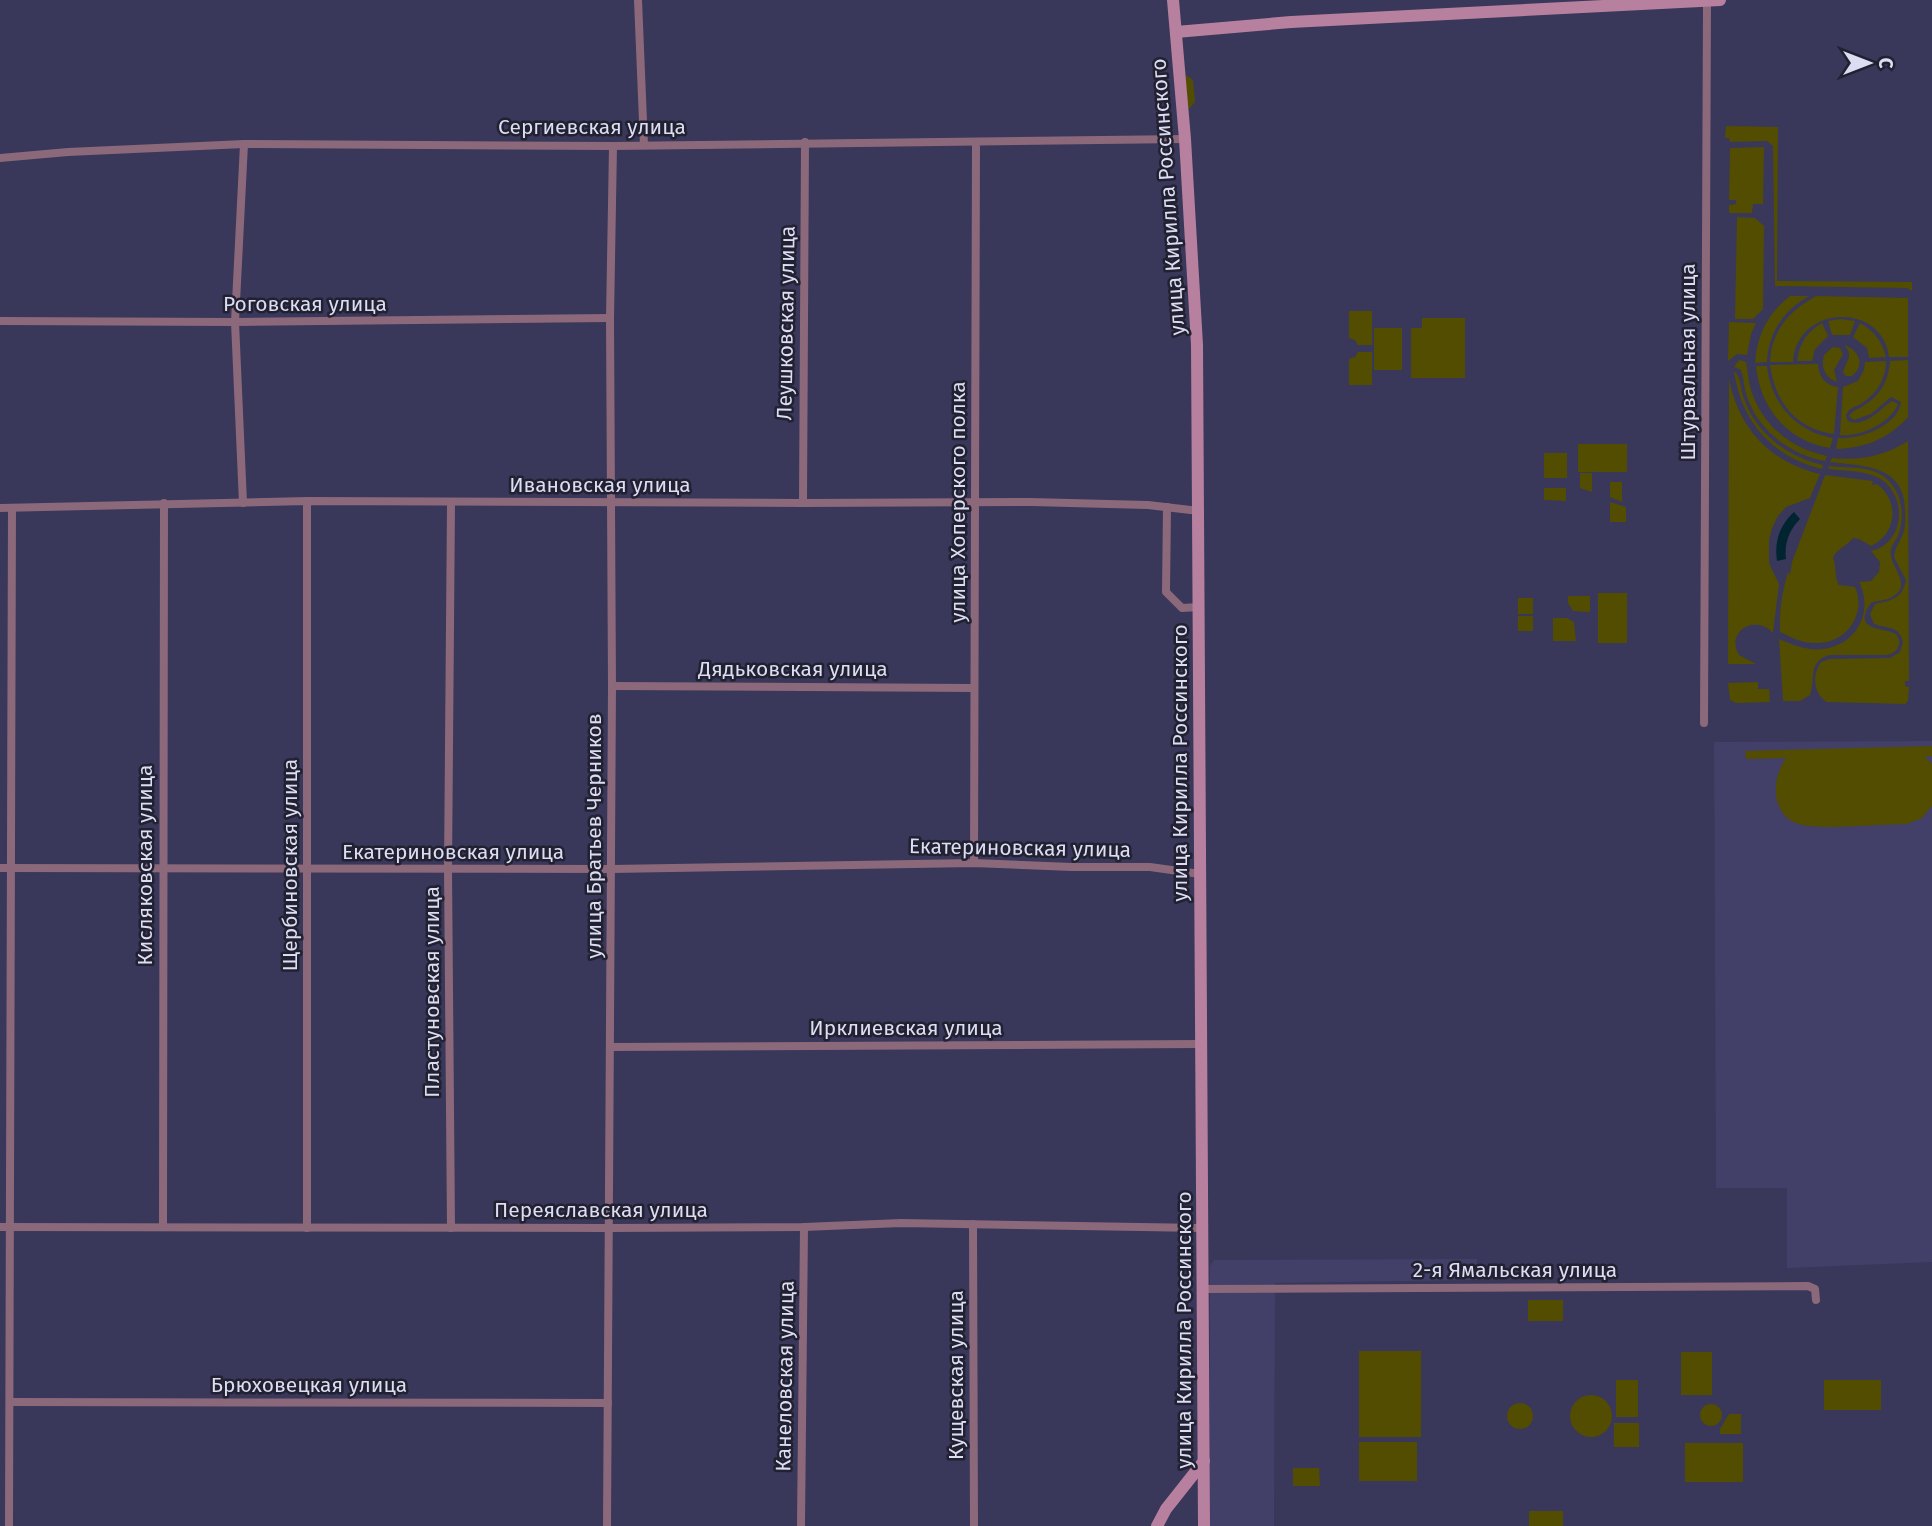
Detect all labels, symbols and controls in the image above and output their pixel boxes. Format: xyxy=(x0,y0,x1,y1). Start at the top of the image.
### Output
north arrow xyxy=(1834,28,1904,98)
street label: улица Кирилла Россинского xyxy=(1145,58,1191,336)
text: С xyxy=(1874,58,1897,69)
street label: Сергиевская улица xyxy=(498,114,686,140)
street label: Леушковская улица xyxy=(771,225,801,421)
street label: Штурвальная улица xyxy=(1675,263,1701,461)
street label: Роговская улица xyxy=(223,291,387,317)
street label: улица Хоперского полка xyxy=(945,381,971,623)
street label: Ивановская улица xyxy=(509,472,691,498)
street label: улица Кирилла Россинского xyxy=(1167,624,1193,902)
street label: Дядьковская улица xyxy=(697,656,888,682)
street label: улица Братьев Черников xyxy=(581,713,607,959)
street label: Щербиновская улица xyxy=(277,759,303,971)
street label: Кисляковская улица xyxy=(132,764,158,966)
street label: Екатериновская улица xyxy=(909,833,1131,863)
street label: Екатериновская улица xyxy=(342,839,564,865)
street label: Пластуновская улица xyxy=(419,886,445,1098)
street label: Ирклиевская улица xyxy=(809,1015,1003,1041)
street label: улица Кирилла Россинского xyxy=(1171,1191,1197,1469)
street label: Переяславская улица xyxy=(494,1197,708,1223)
street label: 2-я Ямальская улица xyxy=(1413,1257,1617,1283)
street label: Канеловская улица xyxy=(770,1280,800,1472)
street label: Кущевская улица xyxy=(943,1290,969,1460)
street label: Брюховецкая улица xyxy=(211,1372,407,1398)

